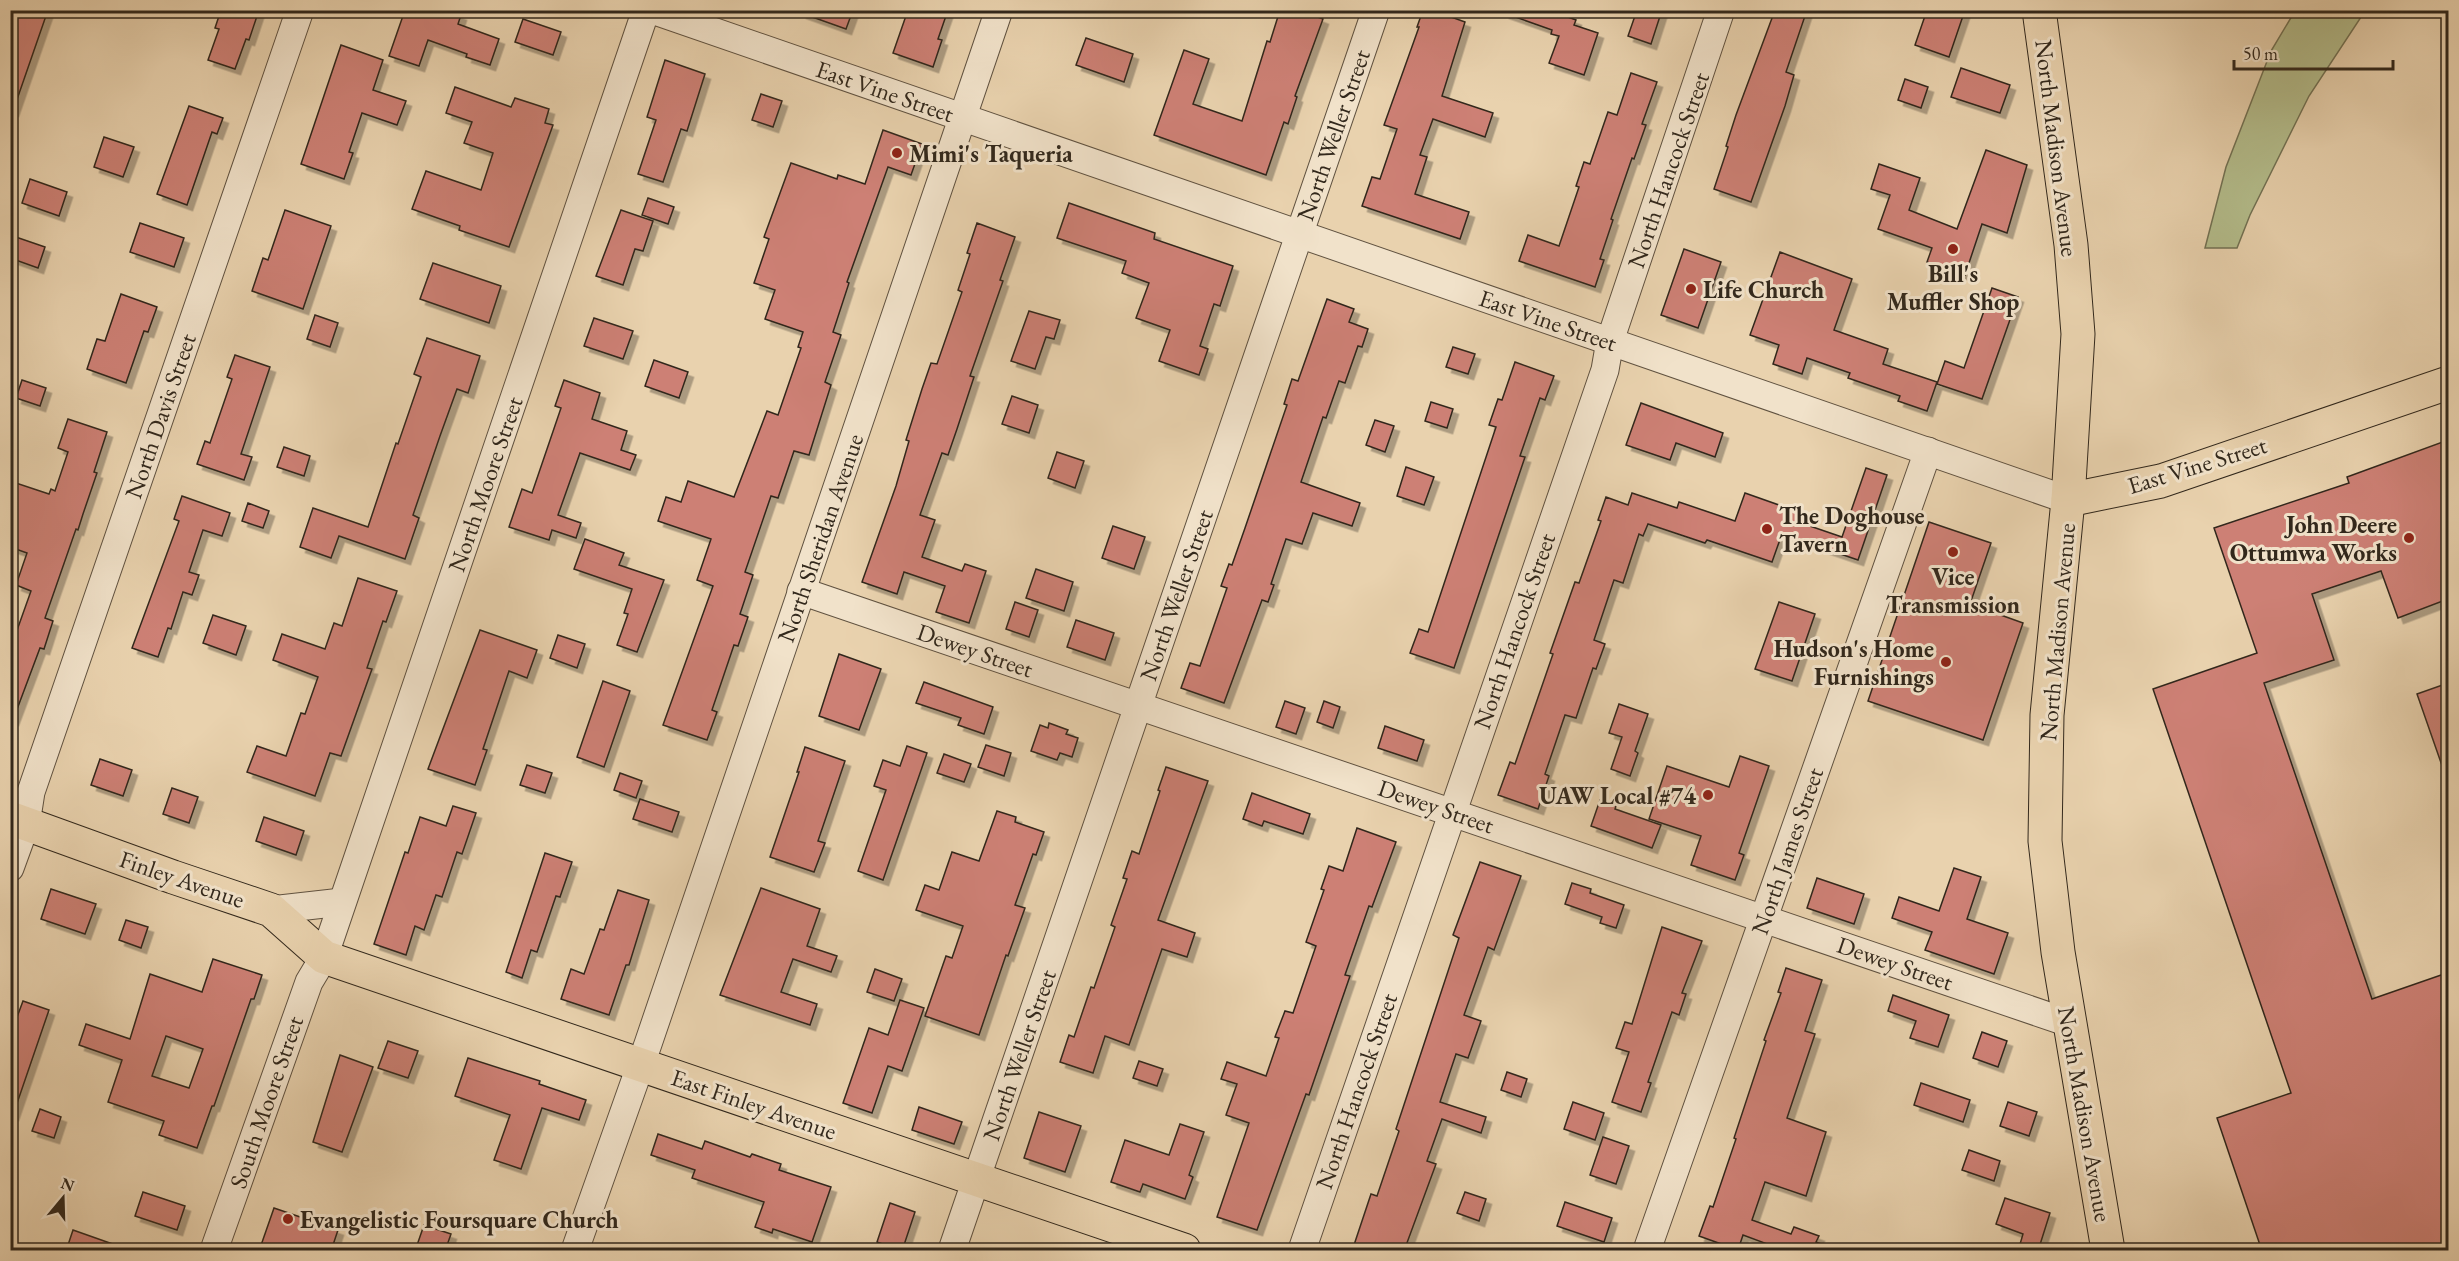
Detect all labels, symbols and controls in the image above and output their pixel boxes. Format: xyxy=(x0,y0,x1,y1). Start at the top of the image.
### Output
scale bar xyxy=(2234,33,2393,71)
street label: North Madison Avenue xyxy=(2028,38,2086,258)
text: 50 m xyxy=(2243,42,2278,65)
street label: North Weller Street xyxy=(1289,45,1377,225)
street label: East Vine Street xyxy=(812,53,958,129)
street label: North Hancock Street xyxy=(1620,68,1716,272)
place label: Mimi's Taqueria xyxy=(909,138,1073,170)
marker: Mimi's Taqueria xyxy=(890,146,904,160)
marker: Bill's Muffler Shop xyxy=(1946,242,1960,256)
place label: Bill's Muffler Shop xyxy=(1887,258,2019,317)
place label: Life Church xyxy=(1703,274,1825,305)
street label: East Vine Street xyxy=(1475,282,1621,358)
marker: Life Church xyxy=(1684,282,1698,296)
street label: North Davis Street xyxy=(117,329,203,503)
street label: North Moore Street xyxy=(440,392,530,576)
street label: East Vine Street xyxy=(2124,429,2271,501)
street label: North Sheridan Avenue xyxy=(770,430,870,646)
place label: The Doghouse Tavern xyxy=(1779,500,1925,559)
street label: North Weller Street xyxy=(1132,505,1220,685)
place label: John Deere Ottumwa Works xyxy=(2230,509,2397,568)
marker: The Doghouse Tavern xyxy=(1760,522,1774,536)
street label: North Madison Avenue xyxy=(2032,522,2082,742)
street label: North Hancock Street xyxy=(1466,529,1562,733)
marker: John Deere Ottumwa Works xyxy=(2402,531,2416,545)
marker: Vice Transmission xyxy=(1946,545,1960,559)
place label: Vice Transmission xyxy=(1886,561,2021,620)
street label: Dewey Street xyxy=(913,616,1038,684)
place label: Hudson's Home Furnishings xyxy=(1774,633,1934,693)
marker: Hudson's Home Furnishings xyxy=(1939,655,1953,669)
street label: North James Street xyxy=(1744,763,1830,939)
street label: Dewey Street xyxy=(1374,772,1499,840)
place label: UAW Local #74 xyxy=(1539,780,1696,811)
marker: UAW Local #74 xyxy=(1701,788,1715,802)
street label: Finley Avenue xyxy=(115,843,249,915)
street label: Dewey Street xyxy=(1833,929,1958,997)
street label: North Weller Street xyxy=(975,965,1063,1145)
street label: North Hancock Street xyxy=(1308,989,1404,1193)
street label: North Madison Avenue xyxy=(2051,1004,2119,1224)
street label: South Moore Street xyxy=(222,1011,310,1192)
street label: East Finley Avenue xyxy=(667,1061,841,1147)
north arrow xyxy=(33,1168,93,1228)
text: N xyxy=(58,1172,77,1196)
place label: Evangelistic Foursquare Church xyxy=(300,1204,619,1236)
marker: Evangelistic Foursquare Church xyxy=(281,1212,295,1226)

